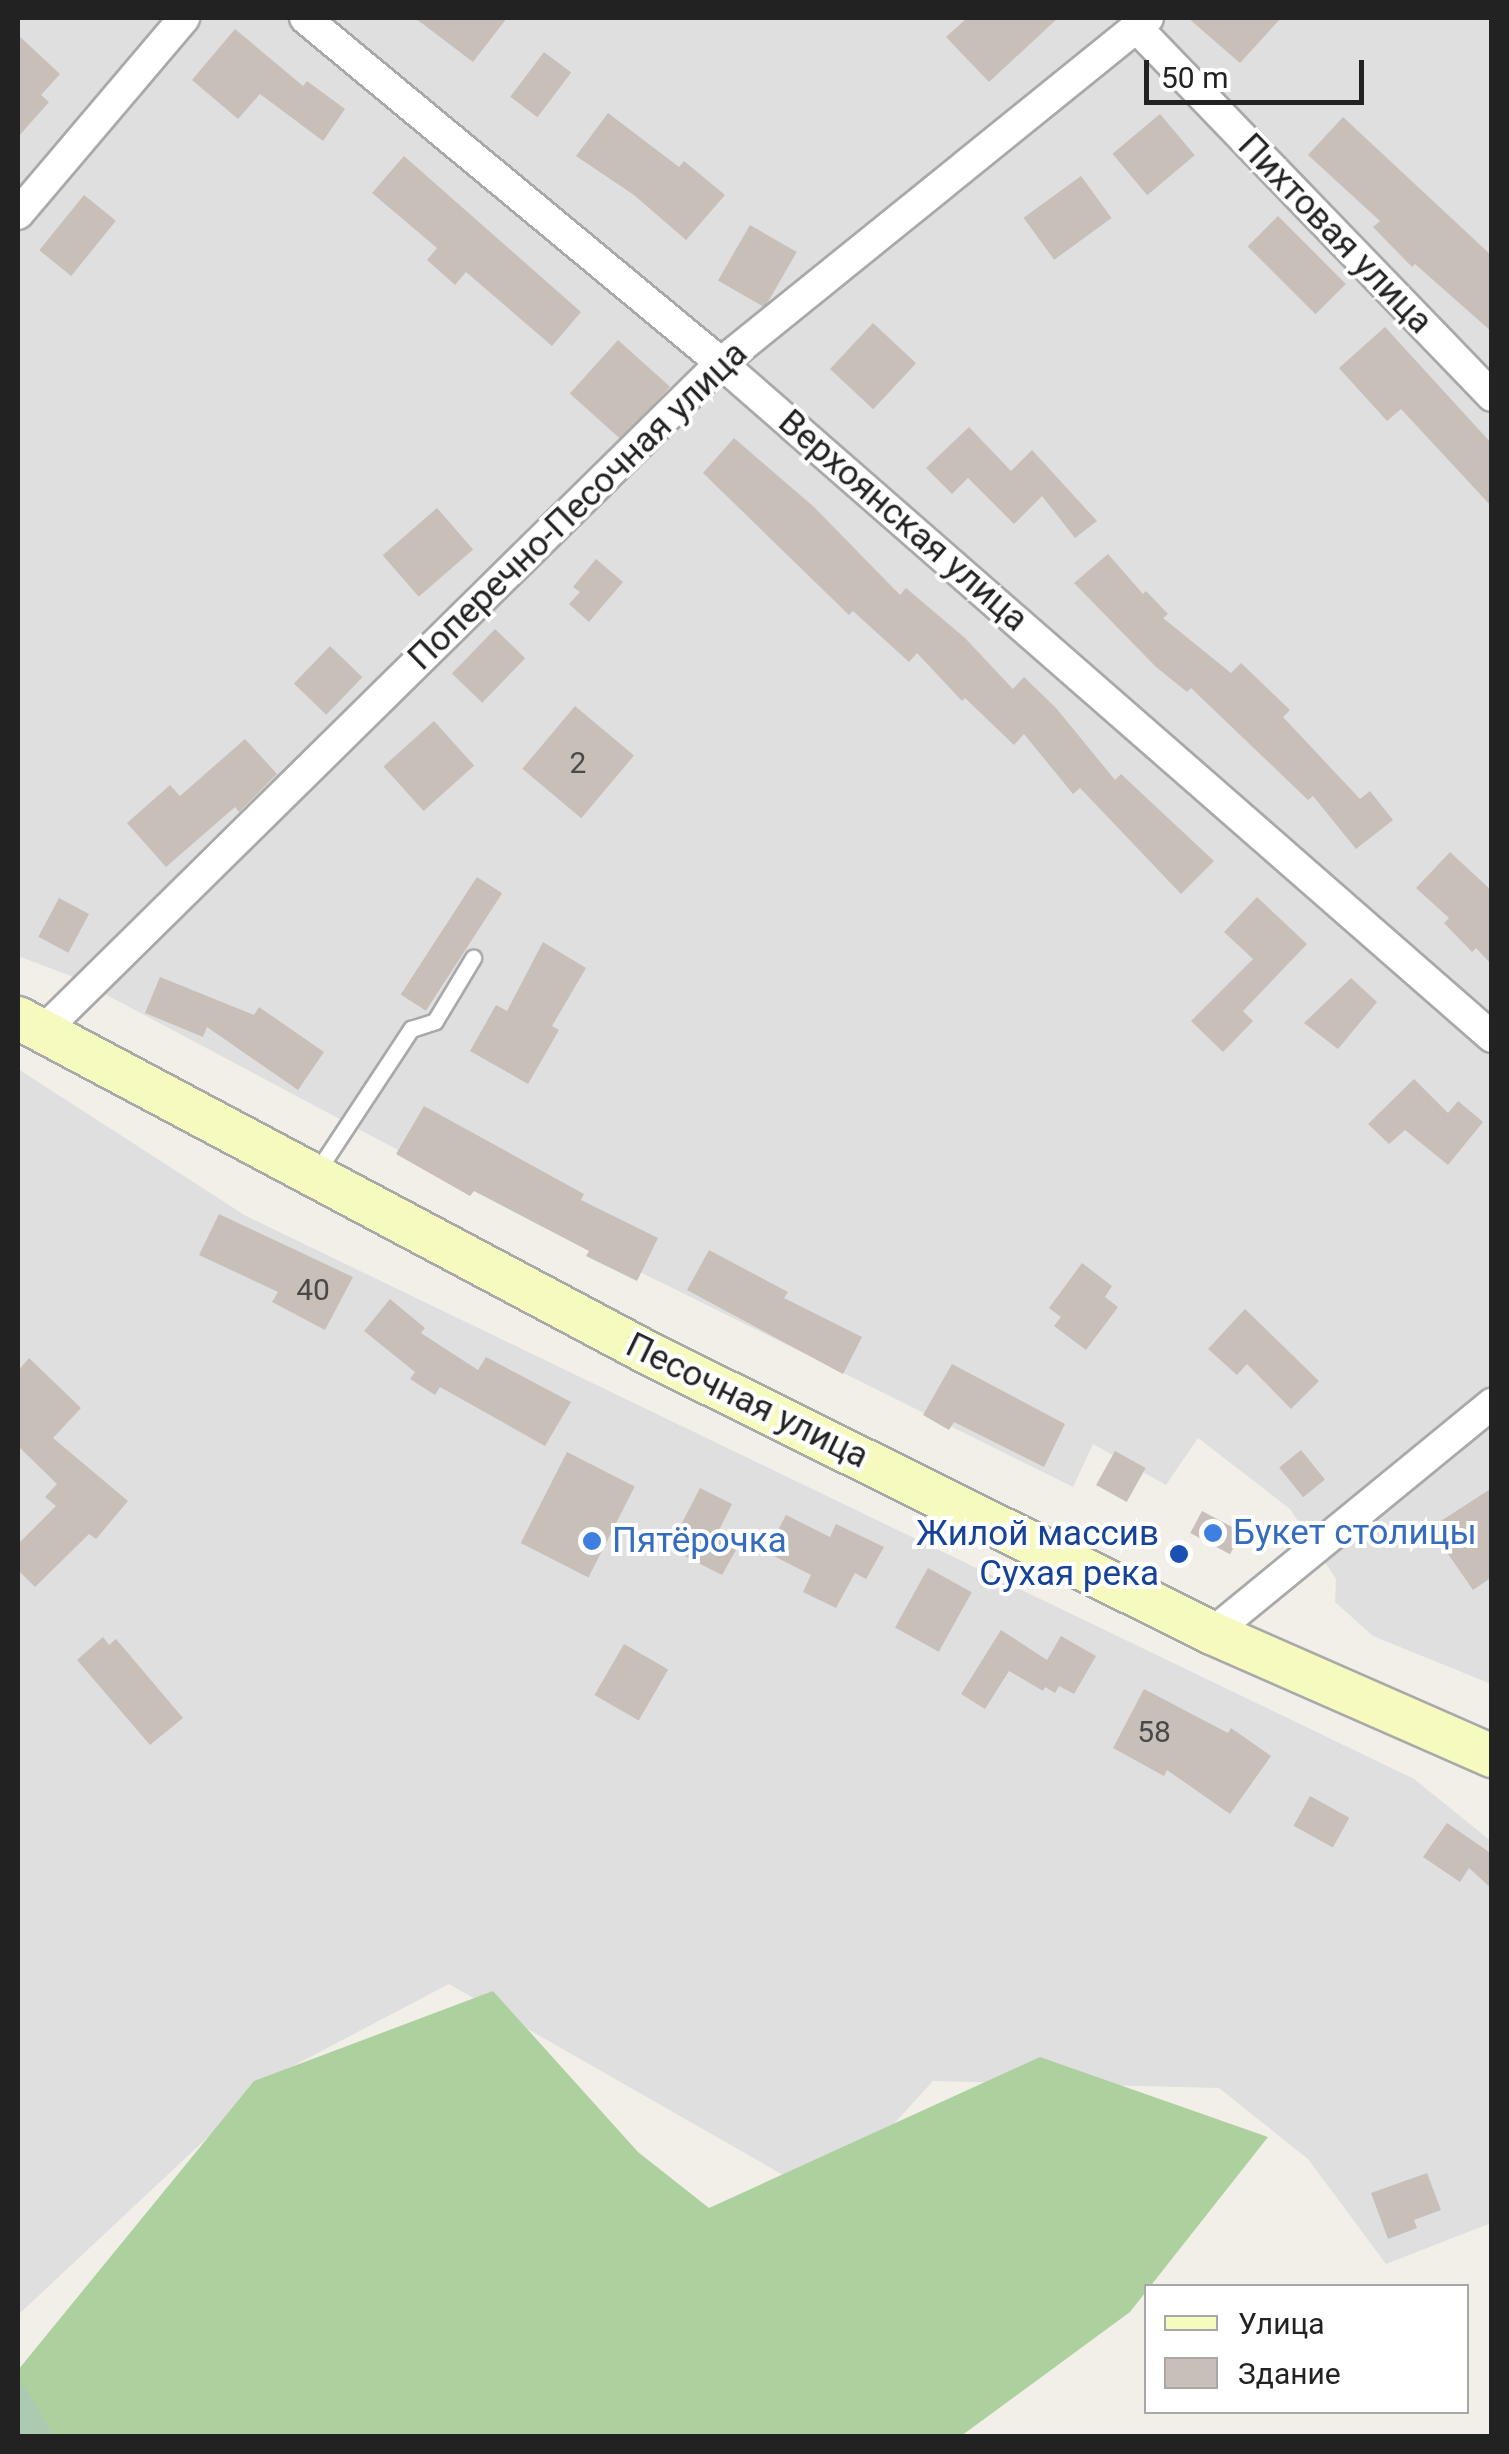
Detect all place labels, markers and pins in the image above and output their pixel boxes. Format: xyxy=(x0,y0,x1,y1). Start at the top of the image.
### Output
place label: Букет столицы xyxy=(1233,1512,1477,1554)
place label: Жилой массив Сухая река xyxy=(916,1513,1159,1595)
place label: Пятёрочка xyxy=(612,1520,787,1562)
marker: Букет столицы xyxy=(1202,1522,1224,1544)
marker: Пятёрочка xyxy=(581,1530,603,1552)
marker: Жилой массив Сухая река xyxy=(1168,1543,1190,1565)

